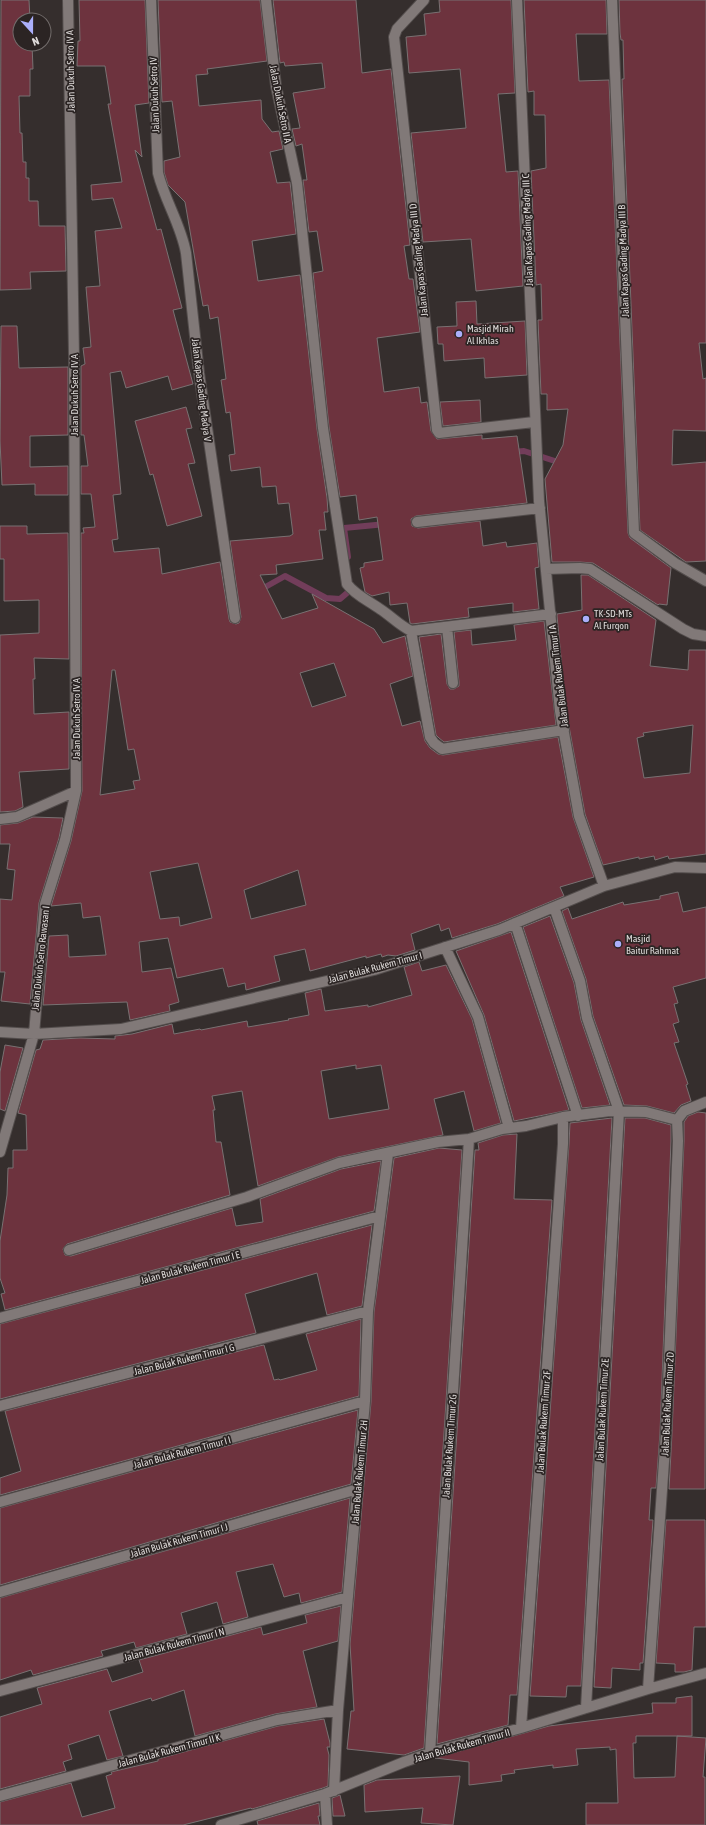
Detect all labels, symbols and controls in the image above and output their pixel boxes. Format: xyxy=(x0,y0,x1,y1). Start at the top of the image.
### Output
north arrow xyxy=(12,12,52,52)
street label: Jalan Dukuh Setro IV A xyxy=(64,30,77,112)
text: N xyxy=(30,35,41,48)
street label: Jalan Dukuh Setro IV xyxy=(148,57,161,133)
street label: Jalan Dukuh Setro II A xyxy=(268,64,293,144)
street label: Jalan Kapas Gading Madya III C xyxy=(520,173,535,286)
street label: Jalan Kapas Gading Madya III D xyxy=(407,203,430,317)
street label: Jalan Kapas Gading Madya III B xyxy=(616,204,631,317)
place label: Masjid Mirah Al Ikhlas xyxy=(467,323,514,346)
marker: Masjid Mirah Al Ikhlas xyxy=(454,329,464,339)
street label: Jalan Kapas Gading Madya V xyxy=(190,338,213,442)
street label: Jalan Dukuh Setro IV A xyxy=(69,354,80,436)
place label: TK-SD-MTs Al Furqon xyxy=(594,608,633,631)
marker: TK-SD-MTs Al Furqon xyxy=(581,614,591,624)
street label: Jalan Bulak Rukem Timur I A xyxy=(547,624,570,728)
street label: Jalan Dukuh Setro IV A xyxy=(71,678,82,760)
street label: Jalan Dukuh Setro Rawasan I xyxy=(30,905,51,1011)
place label: Masjid Baitur Rahmat xyxy=(626,933,679,956)
marker: Masjid Baitur Rahmat xyxy=(613,939,623,949)
street label: Jalan Bulak Rukem Timur I xyxy=(327,950,423,985)
street label: Jalan Bulak Rukem Timur I E xyxy=(139,1249,242,1286)
street label: Jalan Bulak Rukem Timur I G xyxy=(133,1342,236,1377)
street label: Jalan Bulak Rukem Timur 2D xyxy=(659,1351,676,1456)
street label: Jalan Bulak Rukem Timur 2E xyxy=(594,1358,611,1462)
street label: Jalan Bulak Rukem Timur 2F xyxy=(534,1370,553,1474)
street label: Jalan Bulak Rukem Timur 2G xyxy=(440,1394,459,1498)
street label: Jalan Bulak Rukem Timur 2H xyxy=(349,1420,370,1525)
street label: Jalan Bulak Rukem Timur I I xyxy=(132,1434,232,1471)
street label: Jalan Bulak Rukem Timur I J xyxy=(129,1521,229,1560)
street label: Jalan Bulak Rukem Timur I N xyxy=(123,1626,226,1663)
street label: Jalan Bulak Rukem Timur II xyxy=(413,1727,511,1764)
street label: Jalan Bulak Rukem Timur II K xyxy=(117,1732,222,1769)

